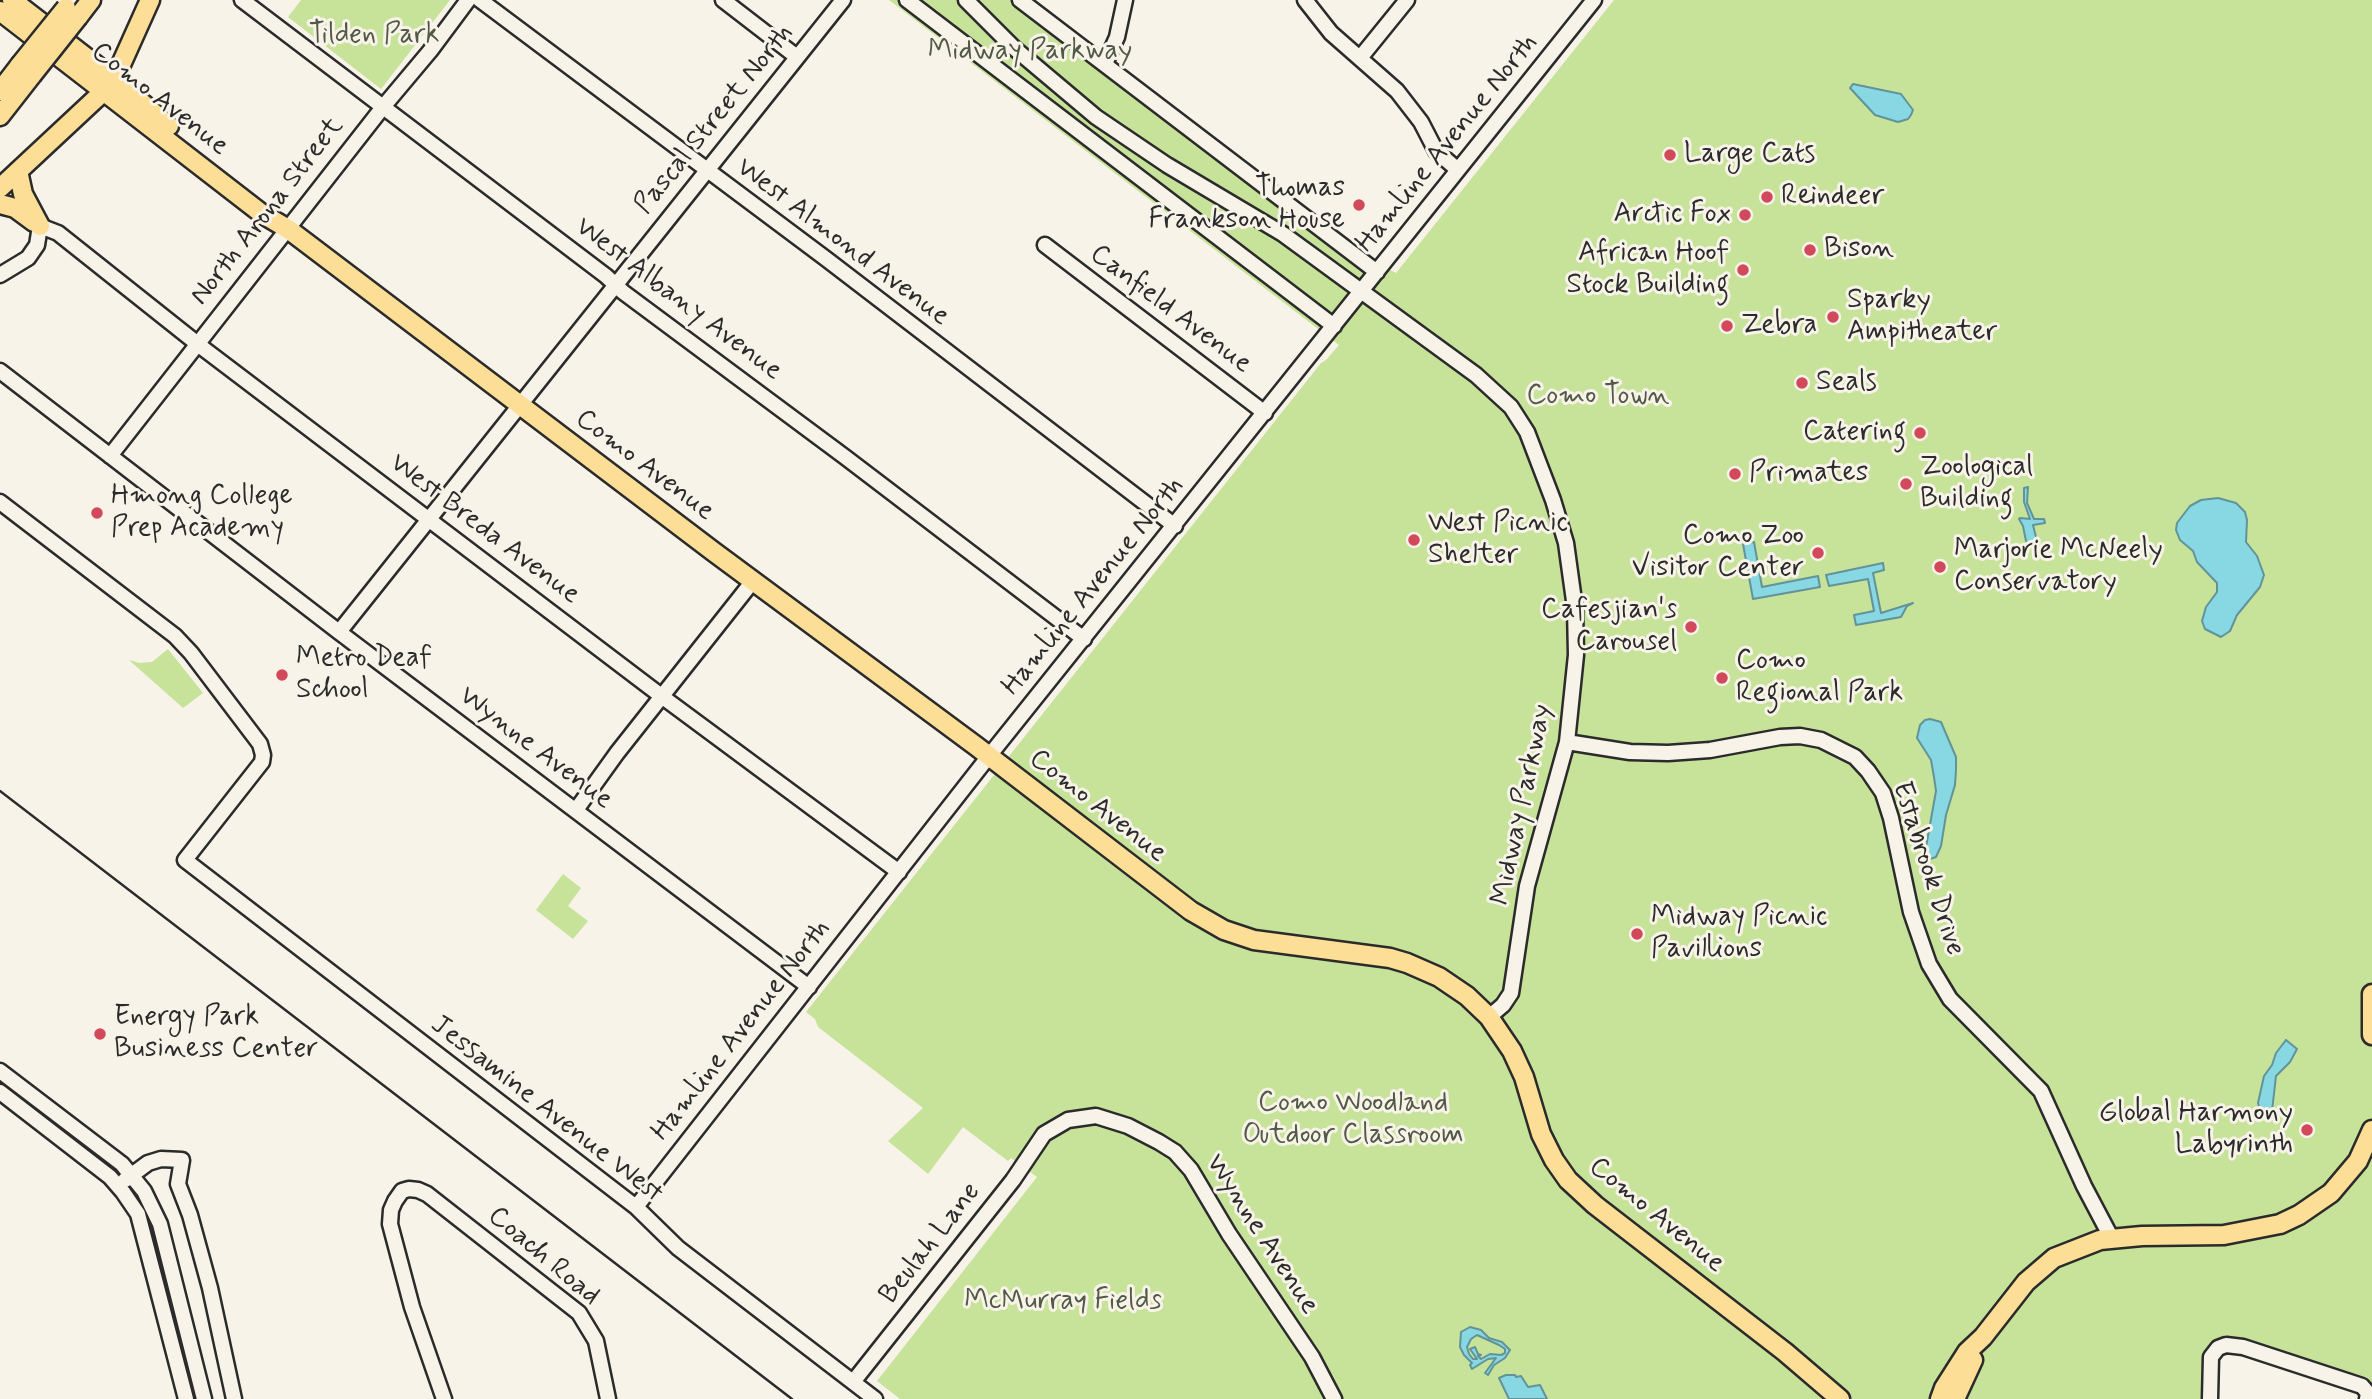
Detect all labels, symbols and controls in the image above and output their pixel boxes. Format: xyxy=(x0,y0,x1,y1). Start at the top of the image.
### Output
street label: Pascal Street North xyxy=(628,18,802,222)
park label: Tilden Park xyxy=(309,19,439,53)
street label: Hamline Avenue North xyxy=(1350,28,1546,260)
park label: Midway Parkway xyxy=(928,35,1132,69)
street label: Como Avenue xyxy=(84,36,234,164)
street label: North Arona Street xyxy=(184,111,352,313)
place label: Large Cats xyxy=(1684,138,1815,172)
marker: Large Cats xyxy=(1662,147,1678,163)
street label: West Almond Avenue xyxy=(729,152,955,334)
place label: Thomas Frankson House xyxy=(1148,172,1345,238)
place label: Reindeer xyxy=(1781,180,1884,214)
marker: Reindeer xyxy=(1759,189,1775,205)
marker: Thomas Frankson House xyxy=(1351,197,1367,213)
place label: Arctic Fox xyxy=(1614,198,1731,232)
marker: Arctic Fox xyxy=(1737,207,1753,223)
street label: West Albany Avenue xyxy=(568,211,788,389)
place label: Bison xyxy=(1824,233,1894,267)
place label: African Hoof Stock Building xyxy=(1566,237,1729,303)
street label: Canfield Avenue xyxy=(1082,238,1258,382)
marker: Bison xyxy=(1802,242,1818,258)
marker: African Hoof Stock Building xyxy=(1735,262,1751,278)
place label: Sparky Ampitheater xyxy=(1847,284,1997,350)
place label: Zebra xyxy=(1741,309,1817,343)
marker: Sparky Ampitheater xyxy=(1825,309,1841,325)
marker: Zebra xyxy=(1719,318,1735,334)
place label: Seals xyxy=(1816,366,1877,400)
marker: Seals xyxy=(1794,375,1810,391)
park label: Como Town xyxy=(1526,380,1670,414)
street label: Como Avenue xyxy=(568,403,720,529)
place label: Catering xyxy=(1803,416,1906,450)
marker: Catering xyxy=(1912,425,1928,441)
street label: West Breda Avenue xyxy=(382,447,586,613)
place label: Zoological Building xyxy=(1920,451,2033,517)
place label: Primates xyxy=(1749,457,1868,491)
marker: Primates xyxy=(1727,466,1743,482)
street label: Hamline Avenue North xyxy=(996,471,1192,703)
marker: Zoological Building xyxy=(1898,476,1914,492)
place label: Hmong College Prep Academy xyxy=(111,480,293,546)
marker: Hmong College Prep Academy xyxy=(89,505,105,521)
place label: West Picnic Shelter xyxy=(1428,507,1568,573)
place label: Como Zoo Visitor Center xyxy=(1632,520,1804,586)
marker: West Picnic Shelter xyxy=(1406,532,1422,548)
place label: Marjorie McNeely Conservatory xyxy=(1954,534,2163,600)
marker: Como Zoo Visitor Center xyxy=(1810,545,1826,561)
marker: Marjorie McNeely Conservatory xyxy=(1932,559,1948,575)
place label: Cafesjian's Carousel xyxy=(1541,594,1677,660)
marker: Cafesjian's Carousel xyxy=(1683,619,1699,635)
place label: Metro Deaf School xyxy=(296,642,432,708)
place label: Como Regional Park xyxy=(1736,645,1903,711)
marker: Metro Deaf School xyxy=(274,667,290,683)
marker: Como Regional Park xyxy=(1714,670,1730,686)
street label: Wynne Avenue xyxy=(451,680,619,818)
street label: Midway Parkway xyxy=(1485,701,1561,909)
street label: Como Avenue xyxy=(1022,743,1172,871)
street label: Estabrook Drive xyxy=(1883,778,1971,960)
place label: Midway Picnic Pavillions xyxy=(1651,901,1827,967)
street label: Hamline Avenue North xyxy=(645,914,839,1148)
marker: Midway Picnic Pavillions xyxy=(1629,926,1645,942)
place label: Energy Park Business Center xyxy=(114,1001,318,1067)
street label: Jessamine Avenue West xyxy=(423,1009,669,1211)
marker: Energy Park Business Center xyxy=(92,1026,108,1042)
park label: Como Woodland Outdoor Classroom xyxy=(1243,1087,1463,1153)
place label: Global Harmony Labyrinth xyxy=(2099,1097,2293,1163)
marker: Global Harmony Labyrinth xyxy=(2299,1122,2315,1138)
street label: Wynne Avenue xyxy=(1197,1149,1325,1321)
street label: Como Avenue xyxy=(1581,1151,1731,1281)
street label: Beulah Lane xyxy=(873,1176,989,1312)
street label: Coach Road xyxy=(480,1200,606,1314)
park label: McMurray Fields xyxy=(964,1285,1162,1319)

